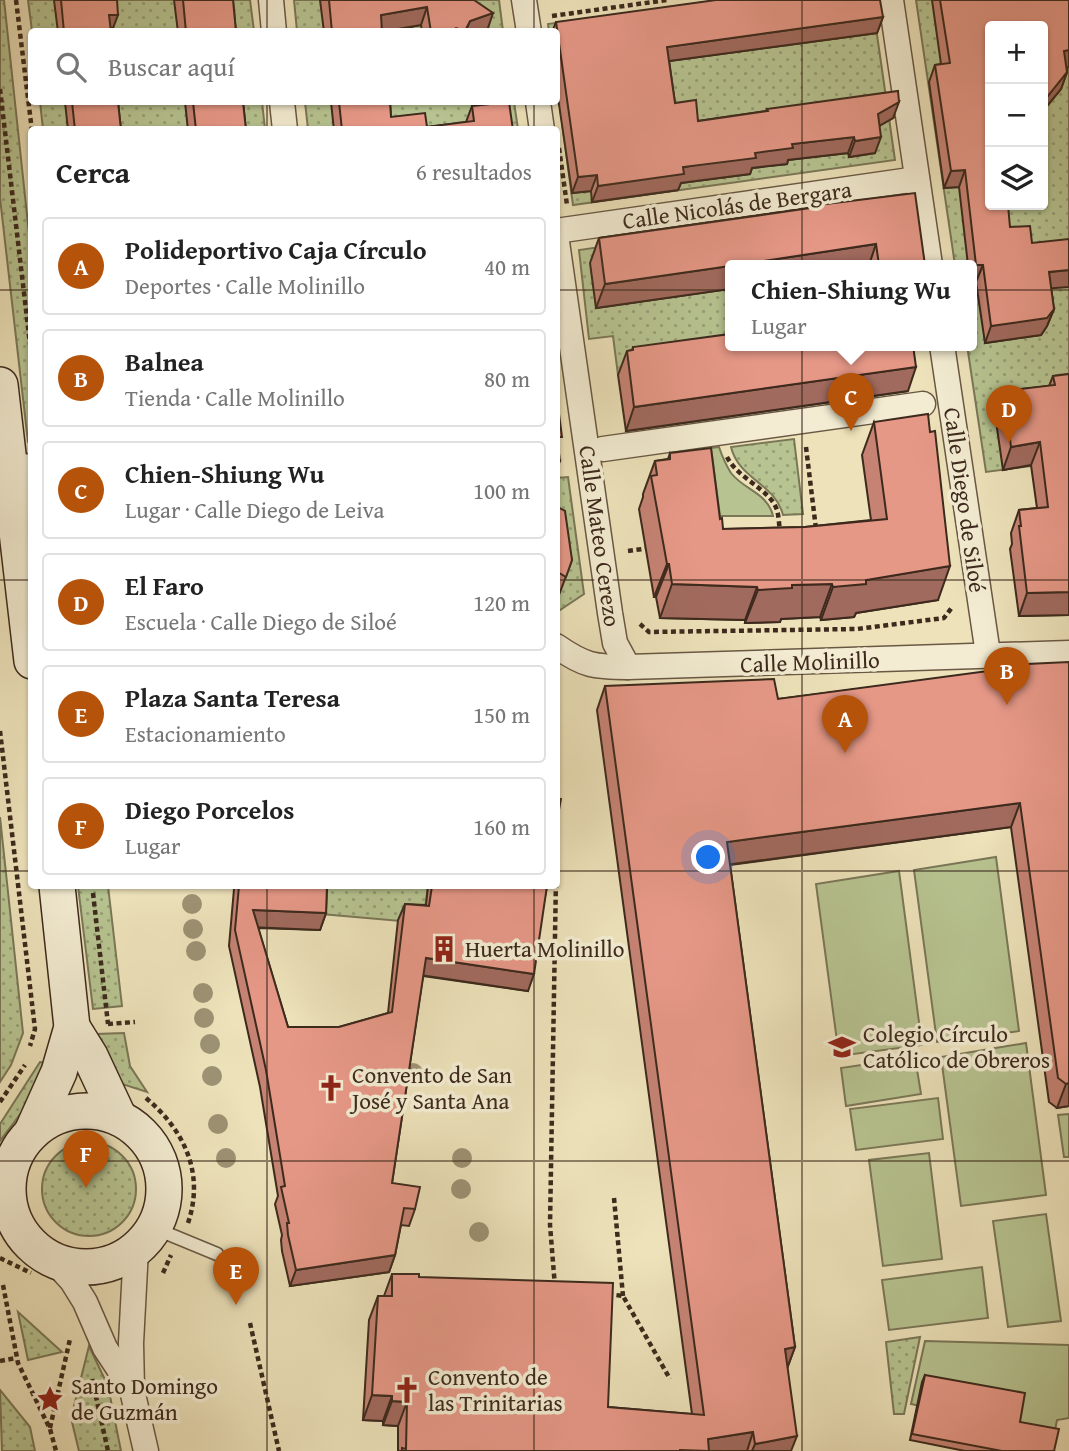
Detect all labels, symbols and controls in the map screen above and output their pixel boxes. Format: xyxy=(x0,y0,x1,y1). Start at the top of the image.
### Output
map controls xyxy=(985,21,1048,210)
button: + xyxy=(985,21,1048,84)
search box xyxy=(28,28,560,105)
text: Buscar aquí xyxy=(108,47,235,86)
icon: search xyxy=(52,48,90,86)
button: − xyxy=(985,84,1048,147)
button: layers xyxy=(985,147,1048,210)
text: Cerca xyxy=(56,150,130,194)
text: 6 resultados xyxy=(416,155,532,188)
street label: Calle Nicolás de Bergara xyxy=(620,172,854,237)
text: Polideportivo Caja Círculo xyxy=(125,230,427,269)
text: A xyxy=(74,250,88,283)
text: 40 m xyxy=(484,250,530,283)
popup xyxy=(725,260,977,351)
text: Deportes · Calle Molinillo xyxy=(125,269,365,302)
text: Chien-Shiung Wu xyxy=(751,270,951,309)
text: Lugar xyxy=(751,309,807,342)
text: Balnea xyxy=(125,342,204,381)
text: B xyxy=(74,362,88,395)
text: 80 m xyxy=(484,362,530,395)
pin: C xyxy=(828,373,874,431)
text: Tienda · Calle Molinillo xyxy=(125,381,345,414)
pin: D xyxy=(986,385,1032,443)
street label: Calle Diego de Siloé xyxy=(936,405,995,595)
street label: Calle Mateo Cerezo xyxy=(571,443,630,629)
text: Chien-Shiung Wu xyxy=(125,454,324,493)
text: C xyxy=(74,474,88,507)
text: 100 m xyxy=(473,474,530,507)
text: Lugar · Calle Diego de Leiva xyxy=(125,493,384,526)
text: El Faro xyxy=(125,566,204,605)
text: D xyxy=(74,586,88,619)
text: 120 m xyxy=(473,586,530,619)
text: Escuela · Calle Diego de Siloé xyxy=(125,605,397,638)
street label: Calle Molinillo xyxy=(740,643,880,680)
pin: B xyxy=(984,647,1030,705)
text: Plaza Santa Teresa xyxy=(125,678,340,717)
pin: A xyxy=(822,695,868,753)
text: E xyxy=(75,698,87,731)
text: 150 m xyxy=(473,698,530,731)
text: Estacionamiento xyxy=(125,717,286,750)
text: Diego Porcelos xyxy=(125,790,294,829)
text: F xyxy=(75,810,87,843)
text: 160 m xyxy=(473,810,530,843)
text: Lugar xyxy=(125,829,180,862)
your location xyxy=(691,840,725,874)
place label: Huerta Molinillo xyxy=(465,932,625,965)
building icon: Huerta Molinillo xyxy=(429,934,459,964)
place label: Colegio Círculo Católico de Obreros xyxy=(863,1017,1050,1076)
school or university icon: Colegio Círculo Católico de Obreros xyxy=(827,1032,857,1062)
place label: Convento de San José y Santa Ana xyxy=(349,1058,512,1117)
church icon: Convento de San José y Santa Ana xyxy=(316,1073,346,1103)
pin: F xyxy=(63,1130,109,1188)
pin: E xyxy=(213,1247,259,1305)
place label: Convento de las Trinitarias xyxy=(428,1360,563,1419)
place label: Santo Domingo de Guzmán xyxy=(71,1369,218,1428)
church icon: Convento de las Trinitarias xyxy=(392,1375,422,1405)
place icon: Santo Domingo de Guzmán xyxy=(35,1384,65,1414)

